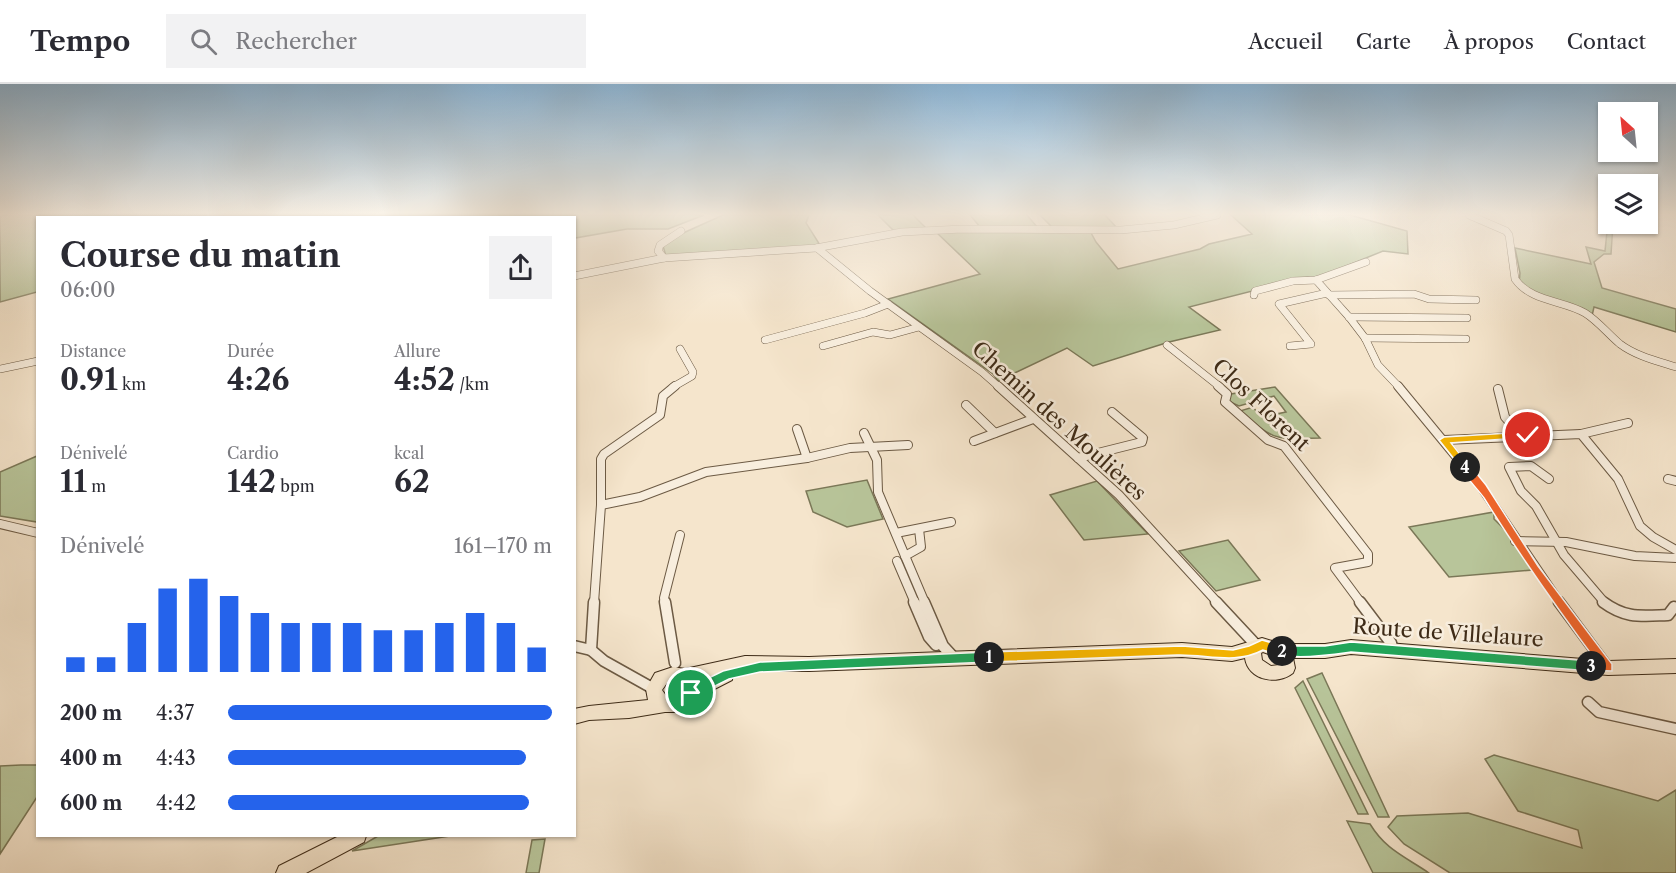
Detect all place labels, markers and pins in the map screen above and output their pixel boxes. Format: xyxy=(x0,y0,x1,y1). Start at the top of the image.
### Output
pin xyxy=(1502,409,1553,460)
pin: 4 xyxy=(1450,452,1480,482)
pin: 2 xyxy=(1267,636,1297,666)
pin: 1 xyxy=(974,642,1004,672)
pin: 3 xyxy=(1576,651,1606,681)
pin xyxy=(665,667,716,718)

